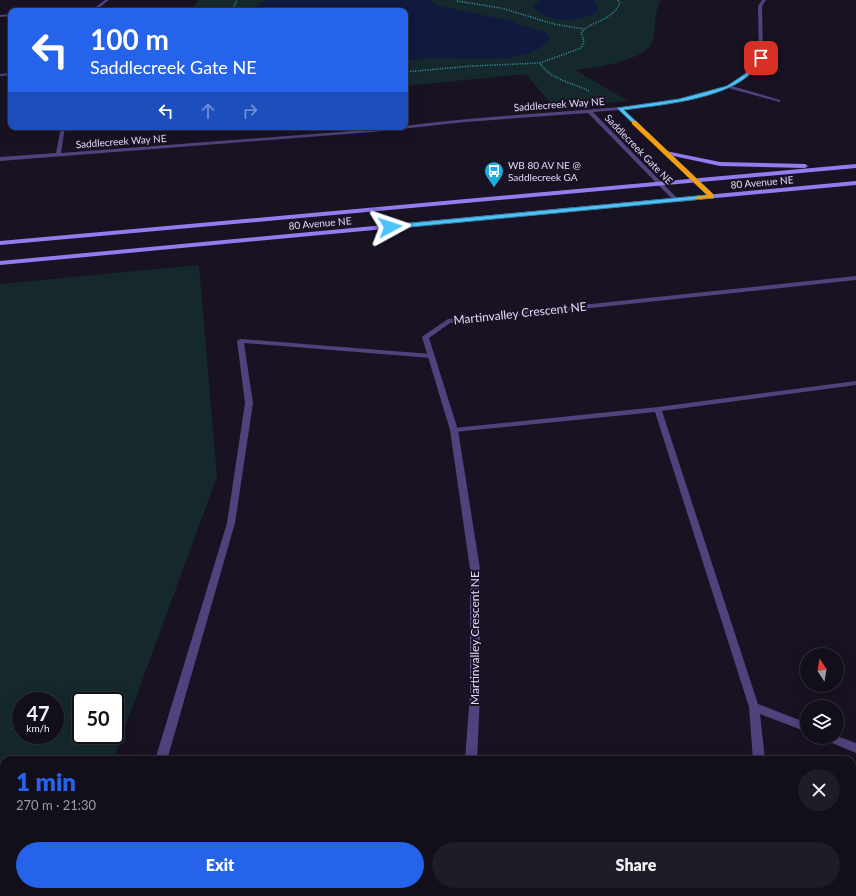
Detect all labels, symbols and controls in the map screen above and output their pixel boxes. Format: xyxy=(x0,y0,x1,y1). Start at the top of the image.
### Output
text: 100 m xyxy=(90,22,169,56)
icon: left xyxy=(24,24,76,76)
pin xyxy=(744,41,778,75)
icon: arrive xyxy=(750,47,772,69)
text: Saddlecreek Gate NE xyxy=(90,56,257,78)
street label: Saddlecreek Way NE xyxy=(513,95,605,113)
icon: left xyxy=(155,100,177,122)
icon: ahead xyxy=(197,100,219,122)
icon: right xyxy=(239,100,261,122)
street label: Saddlecreek Gate NE xyxy=(603,112,676,187)
street label: Saddlecreek Way NE xyxy=(75,132,167,150)
place label: WB 80 AV NE @ Saddlecreek GA xyxy=(508,159,581,183)
bus stop icon: WB 80 AV NE @ Saddlecreek GA xyxy=(483,160,505,188)
street label: 80 Avenue NE xyxy=(730,173,794,191)
position arrow xyxy=(369,206,411,248)
street label: 80 Avenue NE xyxy=(288,214,352,232)
street label: Martinvalley Crescent NE xyxy=(453,299,587,327)
street label: Martinvalley Crescent NE xyxy=(467,571,482,705)
north arrow xyxy=(800,648,844,692)
map controls xyxy=(800,648,844,744)
speed limit sign: 50 xyxy=(72,692,124,744)
button: layers xyxy=(800,700,844,744)
text: 47 xyxy=(26,701,50,725)
text: km/h xyxy=(26,722,50,734)
text: 1 min xyxy=(16,767,76,796)
button: close xyxy=(798,769,840,811)
text: 270 m · 21:30 xyxy=(16,797,96,813)
button: Exit xyxy=(16,842,424,888)
button: Share xyxy=(432,842,840,888)

